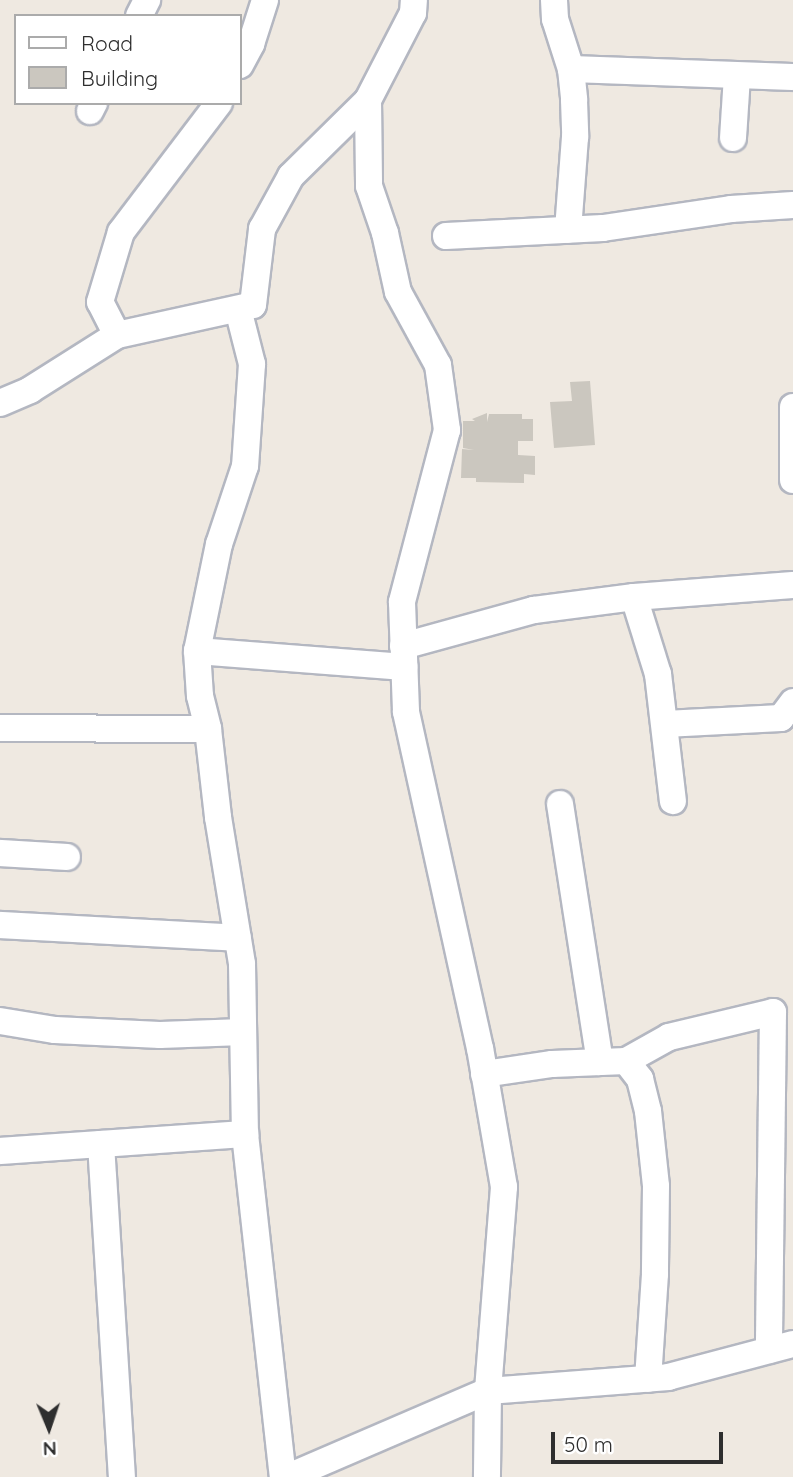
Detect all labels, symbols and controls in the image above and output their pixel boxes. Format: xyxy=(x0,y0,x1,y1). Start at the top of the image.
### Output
legend xyxy=(14,14,242,105)
text: Road xyxy=(81,30,133,56)
text: Building xyxy=(81,65,158,91)
north arrow xyxy=(14,1393,84,1463)
scale bar xyxy=(555,1418,726,1462)
text: 50 m xyxy=(564,1431,613,1457)
text: N xyxy=(42,1437,57,1461)

